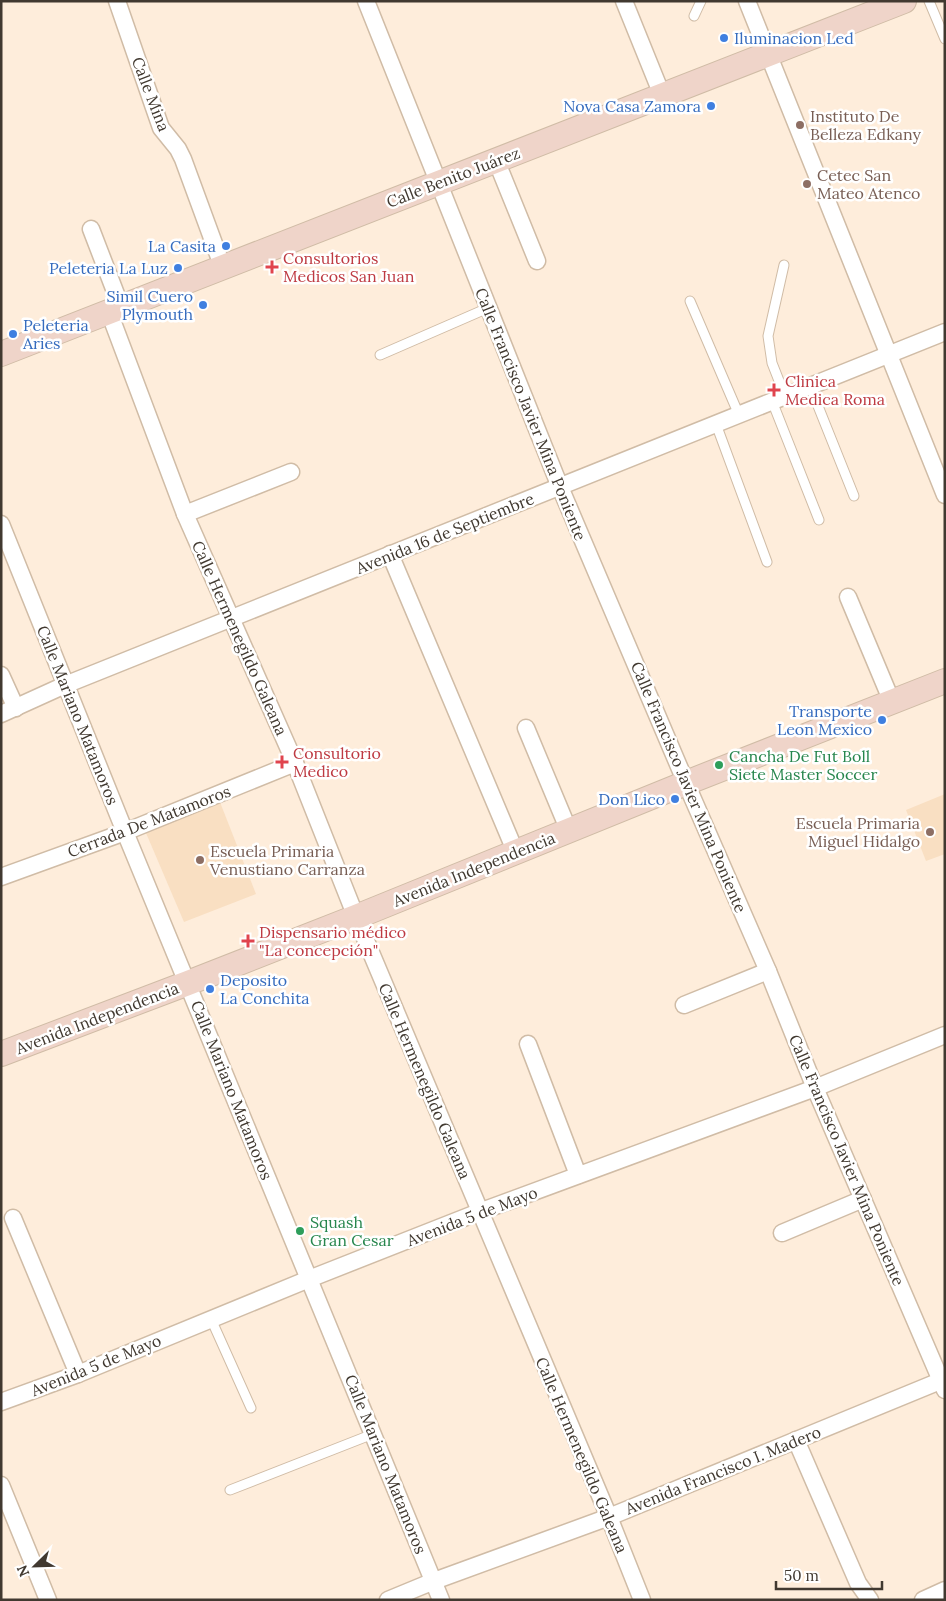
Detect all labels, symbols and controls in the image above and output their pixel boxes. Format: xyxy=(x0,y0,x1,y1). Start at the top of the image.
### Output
place label: Iluminacion Led xyxy=(734,28,854,48)
marker: Iluminacion Led xyxy=(718,32,730,44)
street label: Calle Mina xyxy=(128,54,174,134)
place label: Nova Casa Zamora xyxy=(563,96,701,116)
marker: Nova Casa Zamora xyxy=(705,100,717,112)
place label: Instituto De Belleza Edkany xyxy=(810,106,922,144)
marker: Instituto De Belleza Edkany xyxy=(794,119,806,131)
street label: Calle Benito Juárez xyxy=(383,142,523,212)
place label: Cetec San Mateo Atenco xyxy=(817,165,920,203)
marker: Cetec San Mateo Atenco xyxy=(801,178,813,190)
place label: La Casita xyxy=(148,236,216,256)
marker: La Casita xyxy=(220,240,232,252)
place label: Consultorios Medicos San Juan xyxy=(283,248,415,286)
place label: Peleteria La Luz xyxy=(49,258,168,278)
marker: Consultorios Medicos San Juan xyxy=(265,260,279,274)
marker: Peleteria La Luz xyxy=(172,262,184,274)
street label: Calle Francisco Javier Mina Poniente xyxy=(471,285,591,543)
place label: Simil Cuero Plymouth xyxy=(107,286,193,324)
marker: Simil Cuero Plymouth xyxy=(197,299,209,311)
place label: Peleteria Aries xyxy=(22,315,89,353)
marker: Peleteria Aries xyxy=(7,328,19,340)
place label: Clinica Medica Roma xyxy=(785,371,885,409)
marker: Clinica Medica Roma xyxy=(767,383,781,397)
street label: Avenida 16 de Septiembre xyxy=(352,488,537,578)
street label: Calle Hermenegildo Galeana xyxy=(188,538,292,738)
street label: Calle Mariano Matamoros xyxy=(33,622,123,808)
street label: Calle Francisco Javier Mina Poniente xyxy=(627,659,751,916)
place label: Transporte Leon Mexico xyxy=(777,701,872,739)
marker: Transporte Leon Mexico xyxy=(876,714,888,726)
place label: Consultorio Medico xyxy=(293,743,381,781)
place label: Cancha De Fut Boll Siete Master Soccer xyxy=(729,746,877,784)
marker: Consultorio Medico xyxy=(275,755,289,769)
marker: Cancha De Fut Boll Siete Master Soccer xyxy=(713,759,725,771)
street label: Cerrada De Matamoros xyxy=(65,781,233,861)
place label: Don Lico xyxy=(598,789,665,809)
marker: Don Lico xyxy=(669,793,681,805)
place label: Escuela Primaria Miguel Hidalgo xyxy=(796,813,920,851)
marker: Escuela Primaria Miguel Hidalgo xyxy=(924,826,936,838)
street label: Avenida Independencia xyxy=(389,827,558,911)
place label: Escuela Primaria Venustiano Carranza xyxy=(209,841,365,879)
marker: Escuela Primaria Venustiano Carranza xyxy=(194,854,206,866)
place label: Dispensario médico "La concepción" xyxy=(259,922,406,960)
marker: Dispensario médico "La concepción" xyxy=(241,934,255,948)
place label: Deposito La Conchita xyxy=(220,970,310,1008)
street label: Avenida Independencia xyxy=(12,978,181,1059)
street label: Calle Hermenegildo Galeana xyxy=(375,980,475,1182)
marker: Deposito La Conchita xyxy=(204,983,216,995)
street label: Calle Mariano Matamoros xyxy=(187,997,277,1183)
street label: Calle Francisco Javier Mina Poniente xyxy=(785,1032,909,1289)
street label: Avenida 5 de Mayo xyxy=(403,1182,540,1250)
place label: Squash Gran Cesar xyxy=(310,1212,394,1250)
marker: Squash Gran Cesar xyxy=(294,1225,306,1237)
street label: Avenida 5 de Mayo xyxy=(27,1330,164,1401)
street label: Calle Hermenegildo Galeana xyxy=(532,1354,632,1556)
street label: Calle Mariano Matamoros xyxy=(341,1371,431,1557)
street label: Avenida Francisco I. Madero xyxy=(621,1422,824,1519)
north arrow xyxy=(10,1541,60,1591)
scale bar xyxy=(776,1558,882,1590)
text: N xyxy=(13,1562,33,1580)
text: 50 m xyxy=(784,1566,819,1585)

